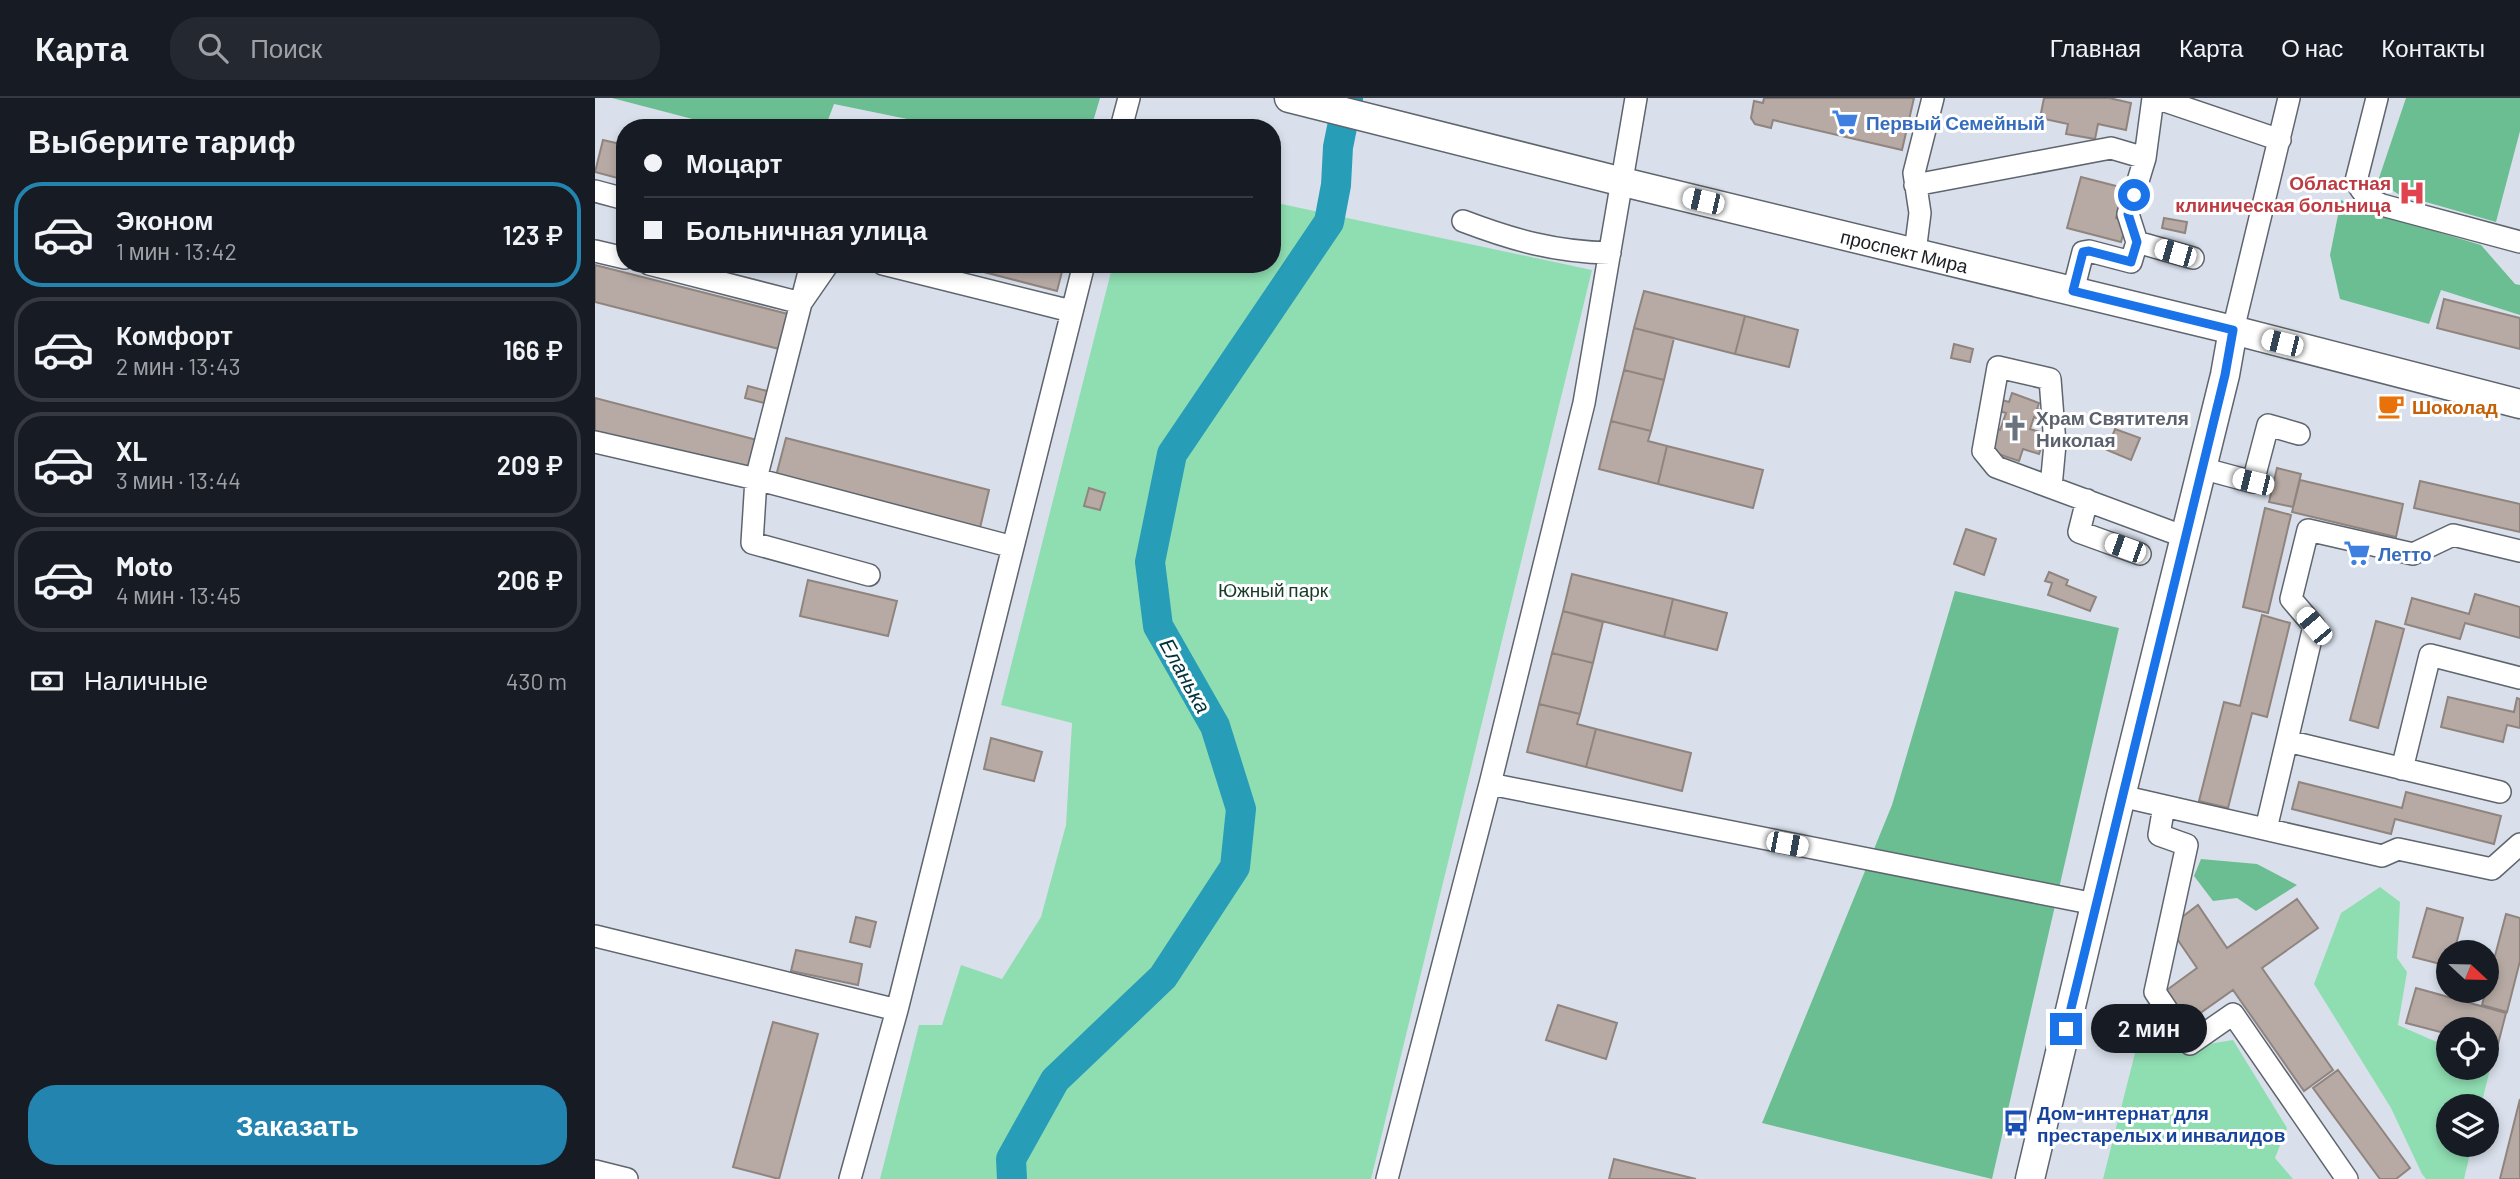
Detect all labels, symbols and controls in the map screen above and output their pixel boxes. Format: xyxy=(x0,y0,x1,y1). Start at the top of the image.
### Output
search box xyxy=(170,17,660,80)
text: Карта xyxy=(35,28,128,68)
icon: search xyxy=(194,29,232,67)
text: Поиск xyxy=(250,32,322,63)
text: Главная xyxy=(2050,33,2141,62)
text: Карта xyxy=(2179,33,2243,62)
text: О нас xyxy=(2281,33,2343,62)
text: Контакты xyxy=(2381,33,2485,62)
supermarket icon: Первый Семейный xyxy=(1830,107,1860,137)
place label: Первый Семейный xyxy=(1866,111,2045,134)
text: Выберите тариф xyxy=(28,121,296,159)
text: Моцарт xyxy=(686,147,783,178)
place label: Областная клиническая больница xyxy=(2175,171,2391,216)
hospital icon: Областная клиническая больница xyxy=(2397,178,2427,208)
route start xyxy=(2118,179,2150,211)
car xyxy=(1681,186,1726,216)
icon: car xyxy=(32,203,95,266)
text: Эконом xyxy=(116,204,214,235)
text: Больничная улица xyxy=(686,214,927,245)
text: 123 ₽ xyxy=(503,219,563,250)
street label: проспект Мира xyxy=(1838,224,1971,277)
text: 1 мин · 13:42 xyxy=(116,237,237,265)
car xyxy=(2152,237,2199,269)
icon: car xyxy=(32,318,95,381)
text: Комфорт xyxy=(116,319,233,350)
car xyxy=(2260,328,2305,358)
text: 166 ₽ xyxy=(503,334,563,365)
text: 2 мин · 13:43 xyxy=(116,352,241,380)
cafe icon: Шоколад xyxy=(2376,391,2406,421)
place label: Шоколад xyxy=(2412,395,2498,418)
place label: Храм Святителя Николая xyxy=(2036,406,2189,451)
church icon: Храм Святителя Николая xyxy=(2000,413,2030,443)
icon: car xyxy=(32,433,95,496)
text: XL xyxy=(116,435,147,466)
text: 209 ₽ xyxy=(497,449,563,480)
text: 3 мин · 13:44 xyxy=(116,466,241,494)
car xyxy=(2231,467,2276,497)
car xyxy=(2102,531,2149,565)
supermarket icon: Летто xyxy=(2342,538,2372,568)
place label: Летто xyxy=(2378,542,2432,565)
icon: car xyxy=(32,548,95,611)
text: Moto xyxy=(116,550,173,581)
text: 206 ₽ xyxy=(497,564,563,595)
park label: Южный парк xyxy=(1218,578,1329,601)
text: 4 мин · 13:45 xyxy=(116,581,241,609)
car xyxy=(2293,603,2336,649)
water label: Еланька xyxy=(1155,633,1217,717)
icon: cash xyxy=(28,662,66,700)
text: Наличные xyxy=(84,664,208,695)
text: 430 m xyxy=(506,667,567,695)
car xyxy=(1765,830,1810,858)
north arrow xyxy=(2436,940,2499,1003)
map controls xyxy=(2436,940,2499,1157)
callout: 2 мин xyxy=(2091,1004,2206,1054)
route end xyxy=(2050,1013,2082,1045)
text: 2 мин xyxy=(2118,1014,2180,1042)
button: locate xyxy=(2436,1017,2499,1080)
button: Заказать xyxy=(28,1085,567,1165)
button: layers xyxy=(2436,1094,2499,1157)
place label: Дом-интернат для престарелых и инвалидов xyxy=(2037,1101,2285,1146)
bus stop icon: Дом-интернат для престарелых и инвалидов xyxy=(2001,1108,2031,1138)

